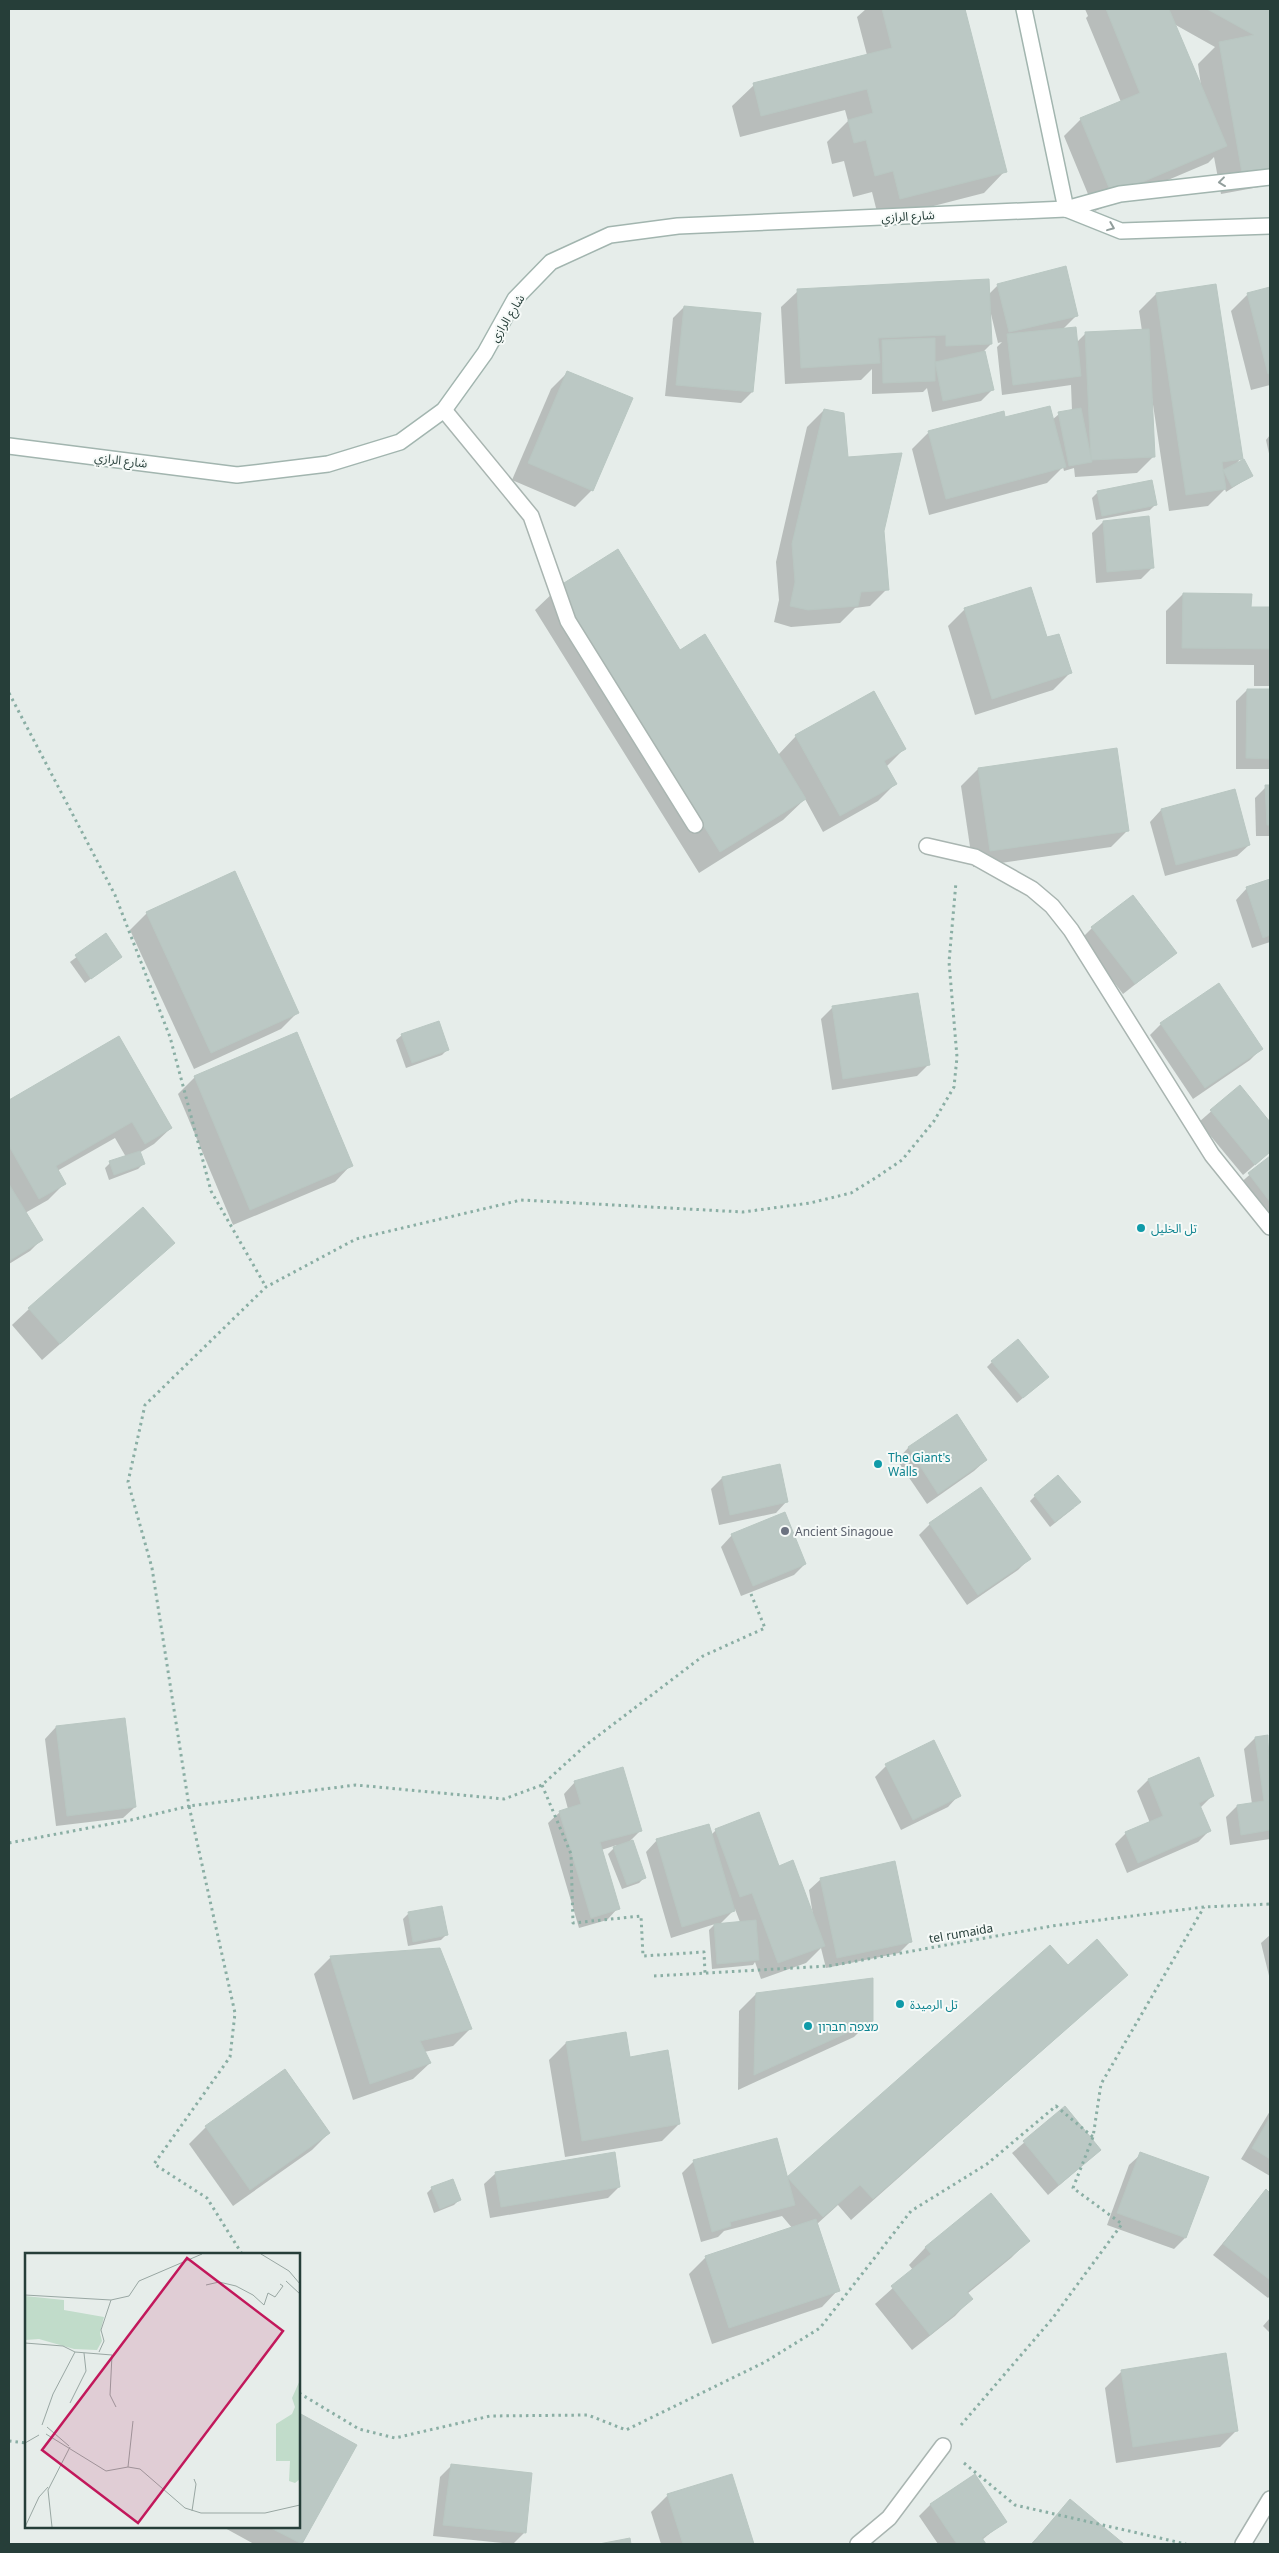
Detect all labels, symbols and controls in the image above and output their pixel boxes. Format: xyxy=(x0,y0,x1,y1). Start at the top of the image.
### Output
one-way arrow xyxy=(1218,177,1226,187)
street label: شارع الرازي xyxy=(881,206,935,228)
one-way arrow xyxy=(1106,221,1115,231)
street label: شارع الرازي xyxy=(486,291,530,346)
street label: شارع الرازي xyxy=(93,448,149,473)
place label: تل الخليل xyxy=(1151,1220,1197,1237)
marker: تل الخليل xyxy=(1135,1222,1147,1234)
place label: The Giant's Walls xyxy=(888,1449,951,1480)
marker: The Giant's Walls xyxy=(872,1458,884,1470)
place label: Ancient Sinagoue xyxy=(795,1523,893,1540)
marker: Ancient Sinagoue xyxy=(779,1525,791,1537)
street label: tel rumaida xyxy=(928,1919,994,1947)
place label: تل الرميدة xyxy=(910,1996,958,2013)
marker: تل الرميدة xyxy=(894,1998,906,2010)
place label: מצפה חברון xyxy=(818,2018,879,2035)
marker: מצפה חברון xyxy=(802,2020,814,2032)
inset map xyxy=(25,2253,300,2528)

